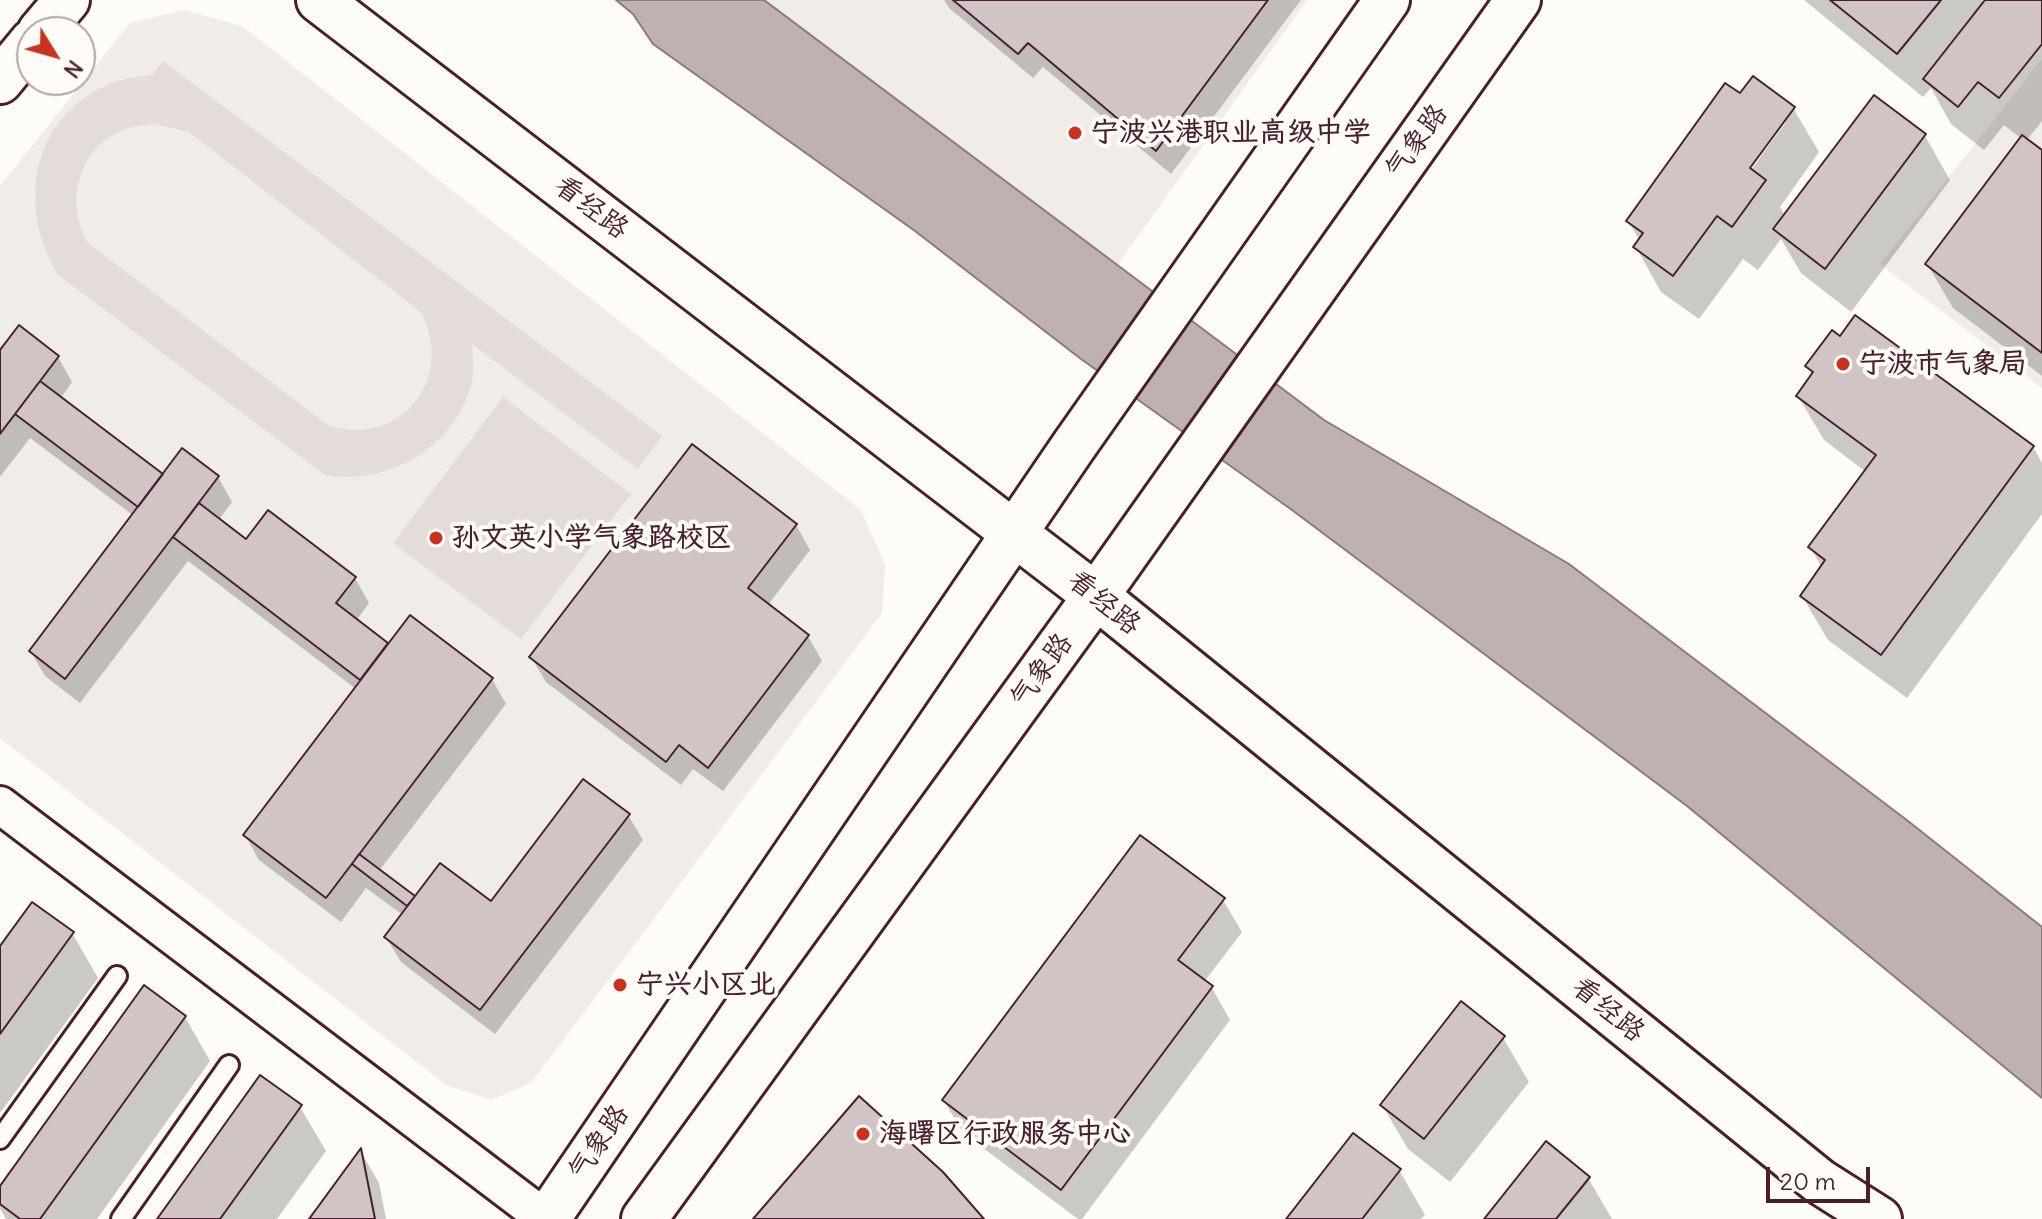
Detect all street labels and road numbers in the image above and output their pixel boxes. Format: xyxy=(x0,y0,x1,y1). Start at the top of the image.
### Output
street label: 气象路 xyxy=(1379,98,1455,186)
street label: 看经路 xyxy=(547,169,635,247)
street label: 看经路 xyxy=(1061,564,1147,642)
street label: 气象路 xyxy=(1004,627,1080,715)
street label: 看经路 xyxy=(1565,971,1651,1049)
street label: 气象路 xyxy=(562,1099,636,1187)

